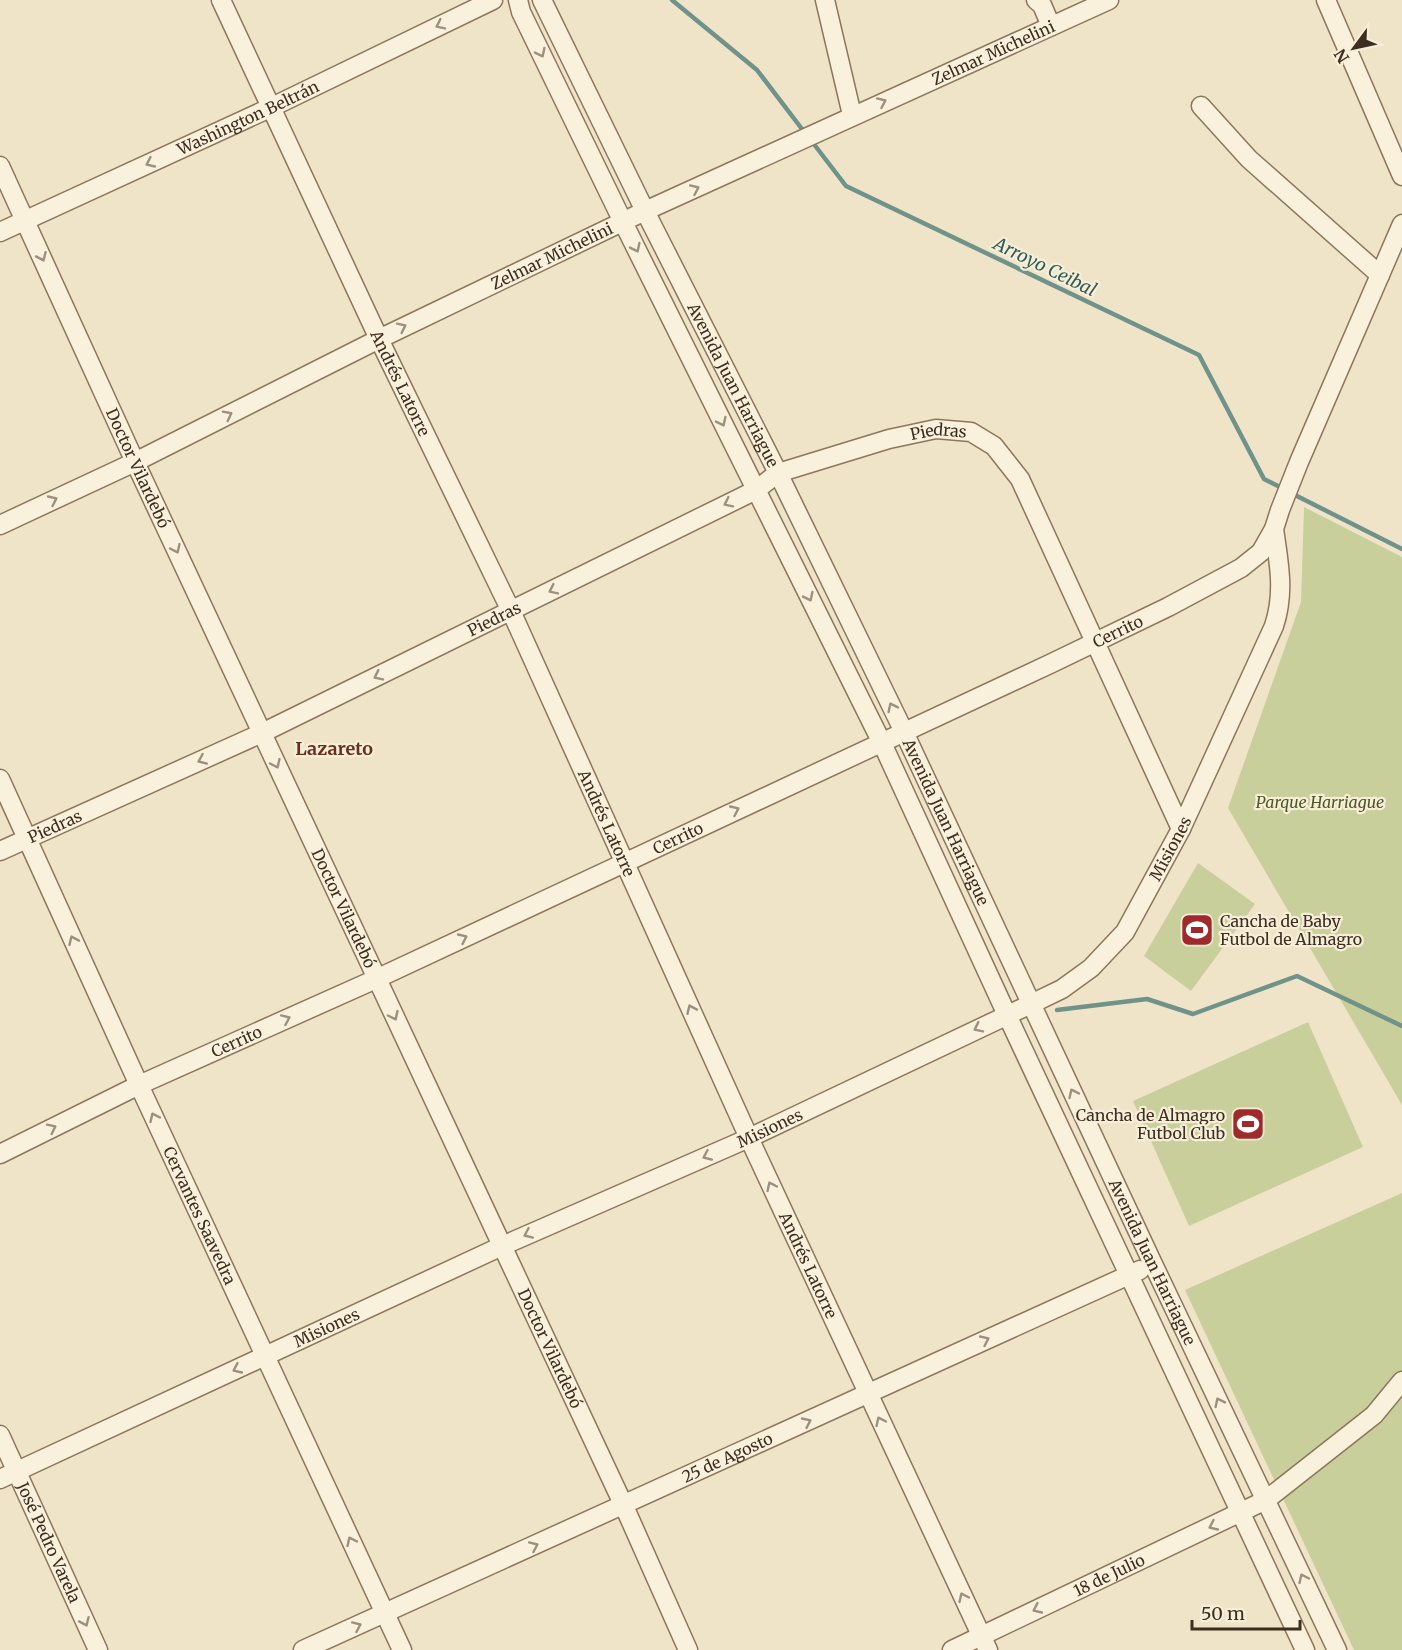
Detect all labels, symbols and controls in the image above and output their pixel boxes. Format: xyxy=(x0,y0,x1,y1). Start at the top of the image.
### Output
street label: Zelmar Michelini xyxy=(929,16,1058,89)
one-way arrow xyxy=(436,18,447,30)
north arrow xyxy=(1324,18,1384,78)
text: N xyxy=(1329,45,1353,67)
one-way arrow xyxy=(534,47,546,58)
street label: Washington Beltrán xyxy=(173,76,322,160)
one-way arrow xyxy=(876,97,887,109)
one-way arrow xyxy=(146,155,157,167)
one-way arrow xyxy=(689,184,700,196)
street label: Zelmar Michelini xyxy=(488,218,616,294)
water label: Arroyo Ceibal xyxy=(988,231,1100,301)
one-way arrow xyxy=(628,241,640,252)
one-way arrow xyxy=(35,251,47,262)
street label: Avenida Juan Harriague xyxy=(683,299,783,471)
one-way arrow xyxy=(396,323,407,335)
street label: Andrés Latorre xyxy=(366,326,435,439)
street label: Doctor Vilardebó xyxy=(102,405,174,531)
one-way arrow xyxy=(222,411,233,422)
one-way arrow xyxy=(715,416,727,427)
street label: Piedras xyxy=(908,419,968,444)
one-way arrow xyxy=(47,496,58,508)
one-way arrow xyxy=(723,496,734,508)
one-way arrow xyxy=(169,542,181,553)
one-way arrow xyxy=(549,583,560,594)
one-way arrow xyxy=(802,591,813,601)
street label: Piedras xyxy=(464,597,524,640)
street label: Cerrito xyxy=(1089,611,1146,652)
one-way arrow xyxy=(374,669,385,680)
one-way arrow xyxy=(888,703,900,714)
street label: Avenida Juan Harriague xyxy=(898,735,994,908)
district label: Lazareto xyxy=(295,737,373,760)
one-way arrow xyxy=(198,752,209,764)
one-way arrow xyxy=(269,757,281,768)
street label: Andrés Latorre xyxy=(574,766,640,880)
park label: Parque Harriague xyxy=(1256,792,1384,812)
street label: Piedras xyxy=(25,805,85,847)
one-way arrow xyxy=(729,806,740,818)
street label: Misiones xyxy=(1145,813,1195,884)
street label: Cerrito xyxy=(649,818,706,858)
street label: Doctor Vilardebó xyxy=(307,845,381,971)
place label: Cancha de Baby Futbol de Almagro xyxy=(1220,911,1362,949)
sports icon: Cancha de Baby Futbol de Almagro xyxy=(1179,912,1215,948)
one-way arrow xyxy=(457,933,468,945)
one-way arrow xyxy=(68,935,80,946)
one-way arrow xyxy=(686,1004,698,1015)
one-way arrow xyxy=(387,1010,399,1021)
one-way arrow xyxy=(280,1014,291,1026)
street label: Cerrito xyxy=(208,1021,265,1061)
one-way arrow xyxy=(974,1021,985,1033)
one-way arrow xyxy=(1069,1088,1081,1099)
street label: Misiones xyxy=(734,1104,806,1152)
place label: Cancha de Almagro Futbol Club xyxy=(1076,1105,1225,1143)
sports icon: Cancha de Almagro Futbol Club xyxy=(1230,1106,1266,1142)
one-way arrow xyxy=(149,1112,161,1123)
one-way arrow xyxy=(46,1124,57,1136)
street label: Cervantes Saavedra xyxy=(159,1143,241,1288)
one-way arrow xyxy=(702,1149,713,1161)
street label: Avenida Juan Harriague xyxy=(1104,1175,1200,1348)
one-way arrow xyxy=(767,1182,779,1193)
street label: Andrés Latorre xyxy=(775,1208,842,1322)
one-way arrow xyxy=(524,1227,535,1239)
street label: Doctor Vilardebó xyxy=(514,1285,587,1411)
street label: Misiones xyxy=(291,1304,363,1351)
one-way arrow xyxy=(978,1336,989,1348)
one-way arrow xyxy=(232,1361,243,1373)
one-way arrow xyxy=(1215,1398,1226,1409)
one-way arrow xyxy=(875,1416,887,1427)
one-way arrow xyxy=(801,1417,812,1429)
street label: 25 de Agosto xyxy=(679,1428,776,1487)
street label: José Pedro Varela xyxy=(12,1478,85,1606)
one-way arrow xyxy=(1209,1518,1220,1530)
one-way arrow xyxy=(347,1537,359,1548)
one-way arrow xyxy=(528,1541,539,1553)
street label: 18 de Julio xyxy=(1070,1549,1148,1601)
one-way arrow xyxy=(1298,1574,1310,1585)
one-way arrow xyxy=(958,1593,970,1604)
scale bar xyxy=(1192,1593,1300,1631)
one-way arrow xyxy=(1033,1602,1044,1614)
text: 50 m xyxy=(1201,1602,1245,1625)
one-way arrow xyxy=(78,1615,90,1626)
one-way arrow xyxy=(350,1621,361,1633)

